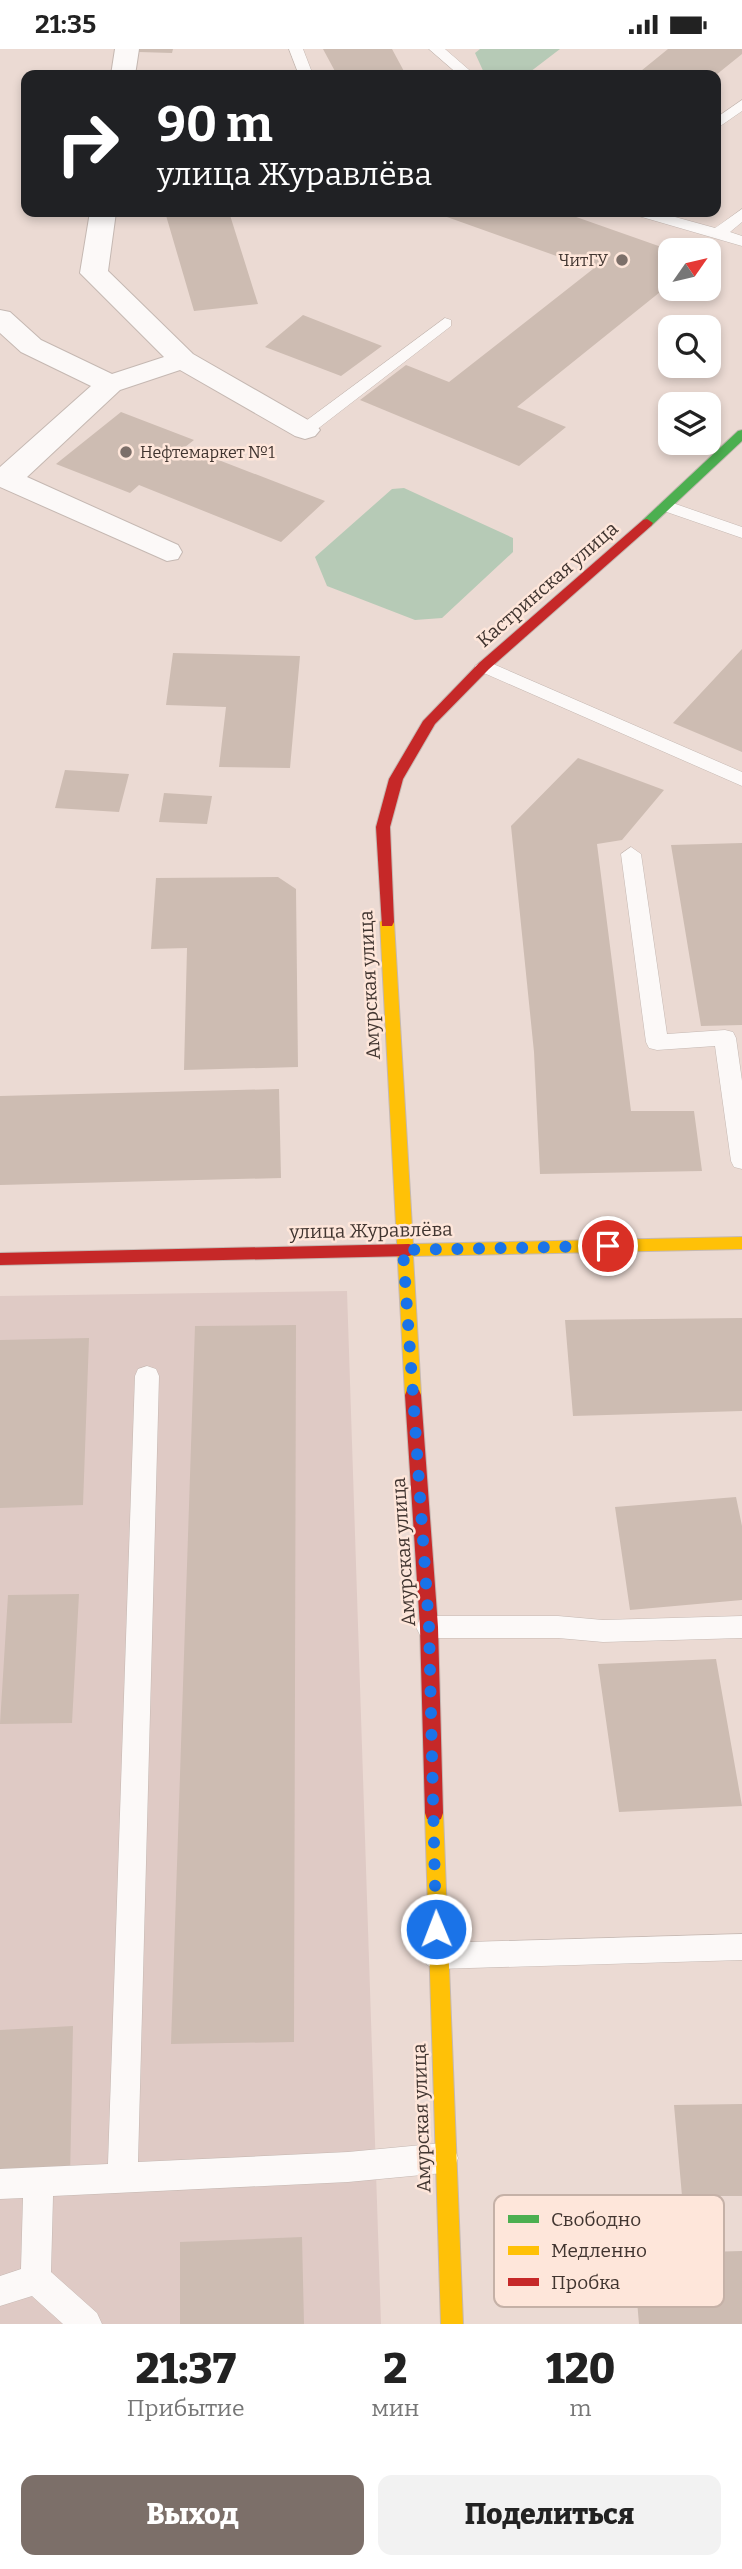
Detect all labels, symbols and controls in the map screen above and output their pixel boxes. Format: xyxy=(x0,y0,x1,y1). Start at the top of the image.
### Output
text: 21:35 xyxy=(35,9,96,40)
text: 90 m xyxy=(157,95,273,154)
icon: right xyxy=(42,98,133,189)
text: улица Журавлёва xyxy=(157,155,432,193)
north arrow xyxy=(658,238,721,301)
map controls xyxy=(658,238,721,455)
place label: ЧитГУ xyxy=(559,251,608,270)
marker: ЧитГУ xyxy=(614,252,630,268)
button: search xyxy=(658,315,721,378)
button: layers xyxy=(658,392,721,455)
place label: Нефтемаркет №1 xyxy=(140,443,275,462)
marker: Нефтемаркет №1 xyxy=(118,444,134,460)
street label: Кастринская улица xyxy=(472,516,623,652)
street label: Амурская улица xyxy=(354,909,385,1060)
pin xyxy=(578,1216,638,1276)
street label: улица Журавлёва xyxy=(288,1218,453,1243)
icon: arrive xyxy=(589,1227,627,1265)
street label: Амурская улица xyxy=(387,1476,420,1627)
position arrow xyxy=(399,1892,473,1966)
street label: Амурская улица xyxy=(407,2042,436,2193)
legend xyxy=(494,2195,724,2307)
text: Свободно xyxy=(551,2208,641,2231)
text: Медленно xyxy=(551,2239,647,2262)
text: Пробка xyxy=(551,2271,621,2294)
text: 21:37 xyxy=(135,2344,236,2394)
text: 2 xyxy=(383,2344,407,2394)
text: 120 xyxy=(546,2344,615,2394)
text: Прибытие xyxy=(127,2394,245,2422)
text: мин xyxy=(371,2394,419,2422)
text: m xyxy=(570,2394,592,2422)
button: Выход xyxy=(21,2475,364,2555)
button: Поделиться xyxy=(378,2475,721,2555)

